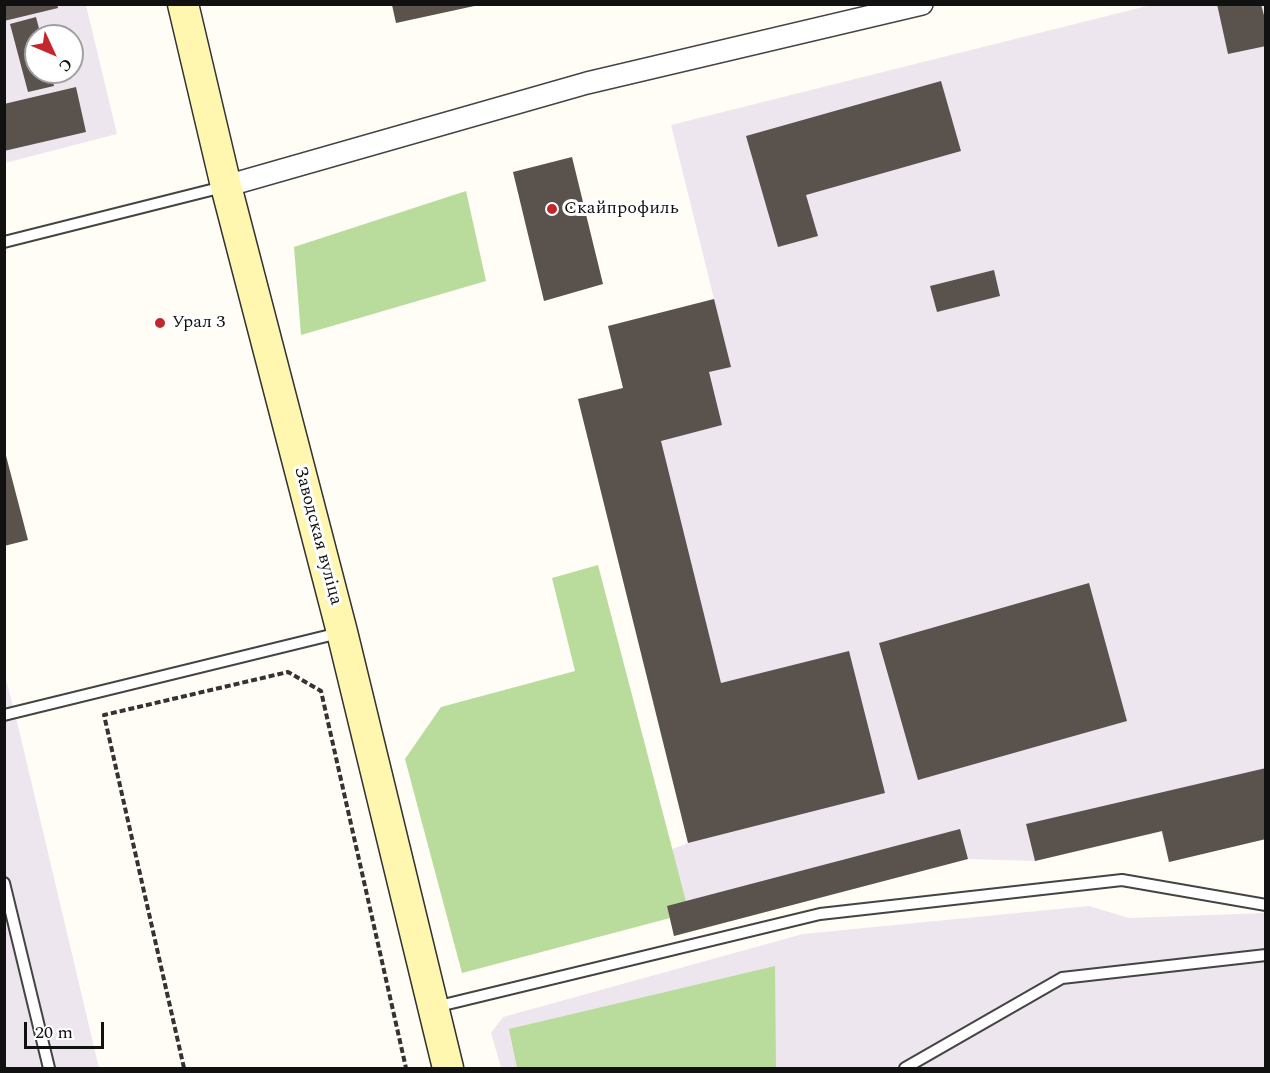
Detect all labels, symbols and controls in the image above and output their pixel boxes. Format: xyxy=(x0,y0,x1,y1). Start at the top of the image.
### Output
north arrow xyxy=(24,24,84,84)
text: С xyxy=(53,53,78,78)
place label: Скайпрофиль xyxy=(564,198,679,220)
marker: Скайпрофиль xyxy=(545,202,559,216)
place label: Урал 3 xyxy=(172,312,225,334)
marker: Урал 3 xyxy=(153,316,167,330)
street label: Заводская вуліца xyxy=(288,464,346,608)
scale bar xyxy=(27,1010,106,1048)
text: 20 m xyxy=(35,1019,73,1046)

